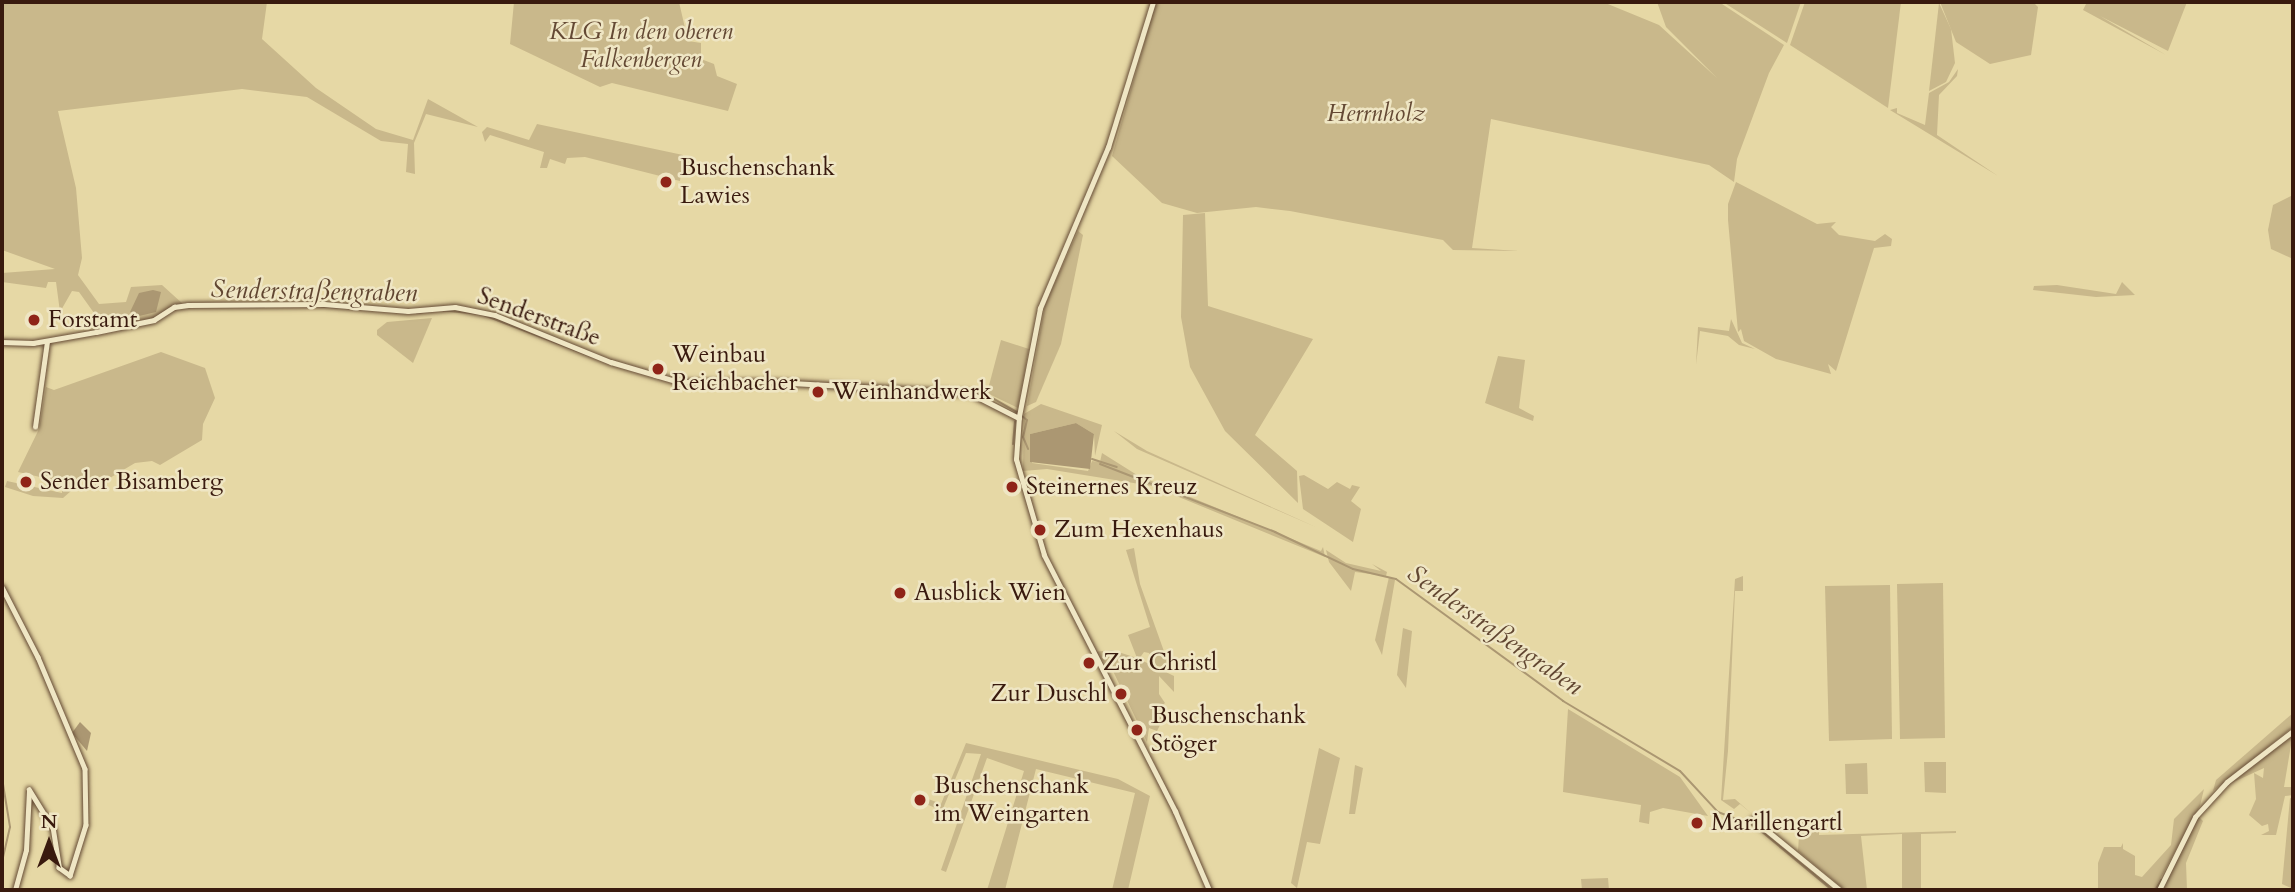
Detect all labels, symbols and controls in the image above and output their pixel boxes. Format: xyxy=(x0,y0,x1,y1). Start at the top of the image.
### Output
park label: KLG In den oberen Falkenbergen xyxy=(549,18,733,74)
park label: Herrnholz xyxy=(1327,100,1425,128)
place label: Buschenschank Lawies xyxy=(680,154,835,210)
marker: Buschenschank Lawies xyxy=(658,174,674,190)
water label: Senderstraßengraben xyxy=(210,274,418,308)
street label: Senderstraße xyxy=(474,281,604,353)
place label: Forstamt xyxy=(48,306,137,334)
marker: Forstamt xyxy=(26,312,42,328)
place label: Weinbau Reichbacher xyxy=(672,341,797,397)
marker: Weinbau Reichbacher xyxy=(650,361,666,377)
place label: Weinhandwerk xyxy=(832,378,991,406)
marker: Weinhandwerk xyxy=(810,384,826,400)
place label: Sender Bisamberg xyxy=(40,468,223,496)
place label: Steinernes Kreuz xyxy=(1026,473,1197,501)
marker: Sender Bisamberg xyxy=(18,474,34,490)
marker: Steinernes Kreuz xyxy=(1004,479,1020,495)
place label: Zum Hexenhaus xyxy=(1054,516,1223,544)
marker: Zum Hexenhaus xyxy=(1032,522,1048,538)
water label: Senderstraßengraben xyxy=(1401,558,1589,702)
place label: Ausblick Wien xyxy=(914,579,1066,607)
marker: Ausblick Wien xyxy=(892,585,908,601)
place label: Zur Christl xyxy=(1103,649,1217,677)
marker: Zur Christl xyxy=(1081,655,1097,671)
place label: Zur Duschl xyxy=(991,680,1107,708)
marker: Zur Duschl xyxy=(1113,686,1129,702)
place label: Buschenschank Stöger xyxy=(1151,702,1306,758)
marker: Buschenschank Stöger xyxy=(1129,722,1145,738)
place label: Buschenschank im Weingarten xyxy=(934,772,1090,828)
marker: Buschenschank im Weingarten xyxy=(912,792,928,808)
north arrow xyxy=(14,808,84,878)
text: N xyxy=(41,809,57,835)
place label: Marillengartl xyxy=(1711,809,1842,837)
marker: Marillengartl xyxy=(1689,815,1705,831)

